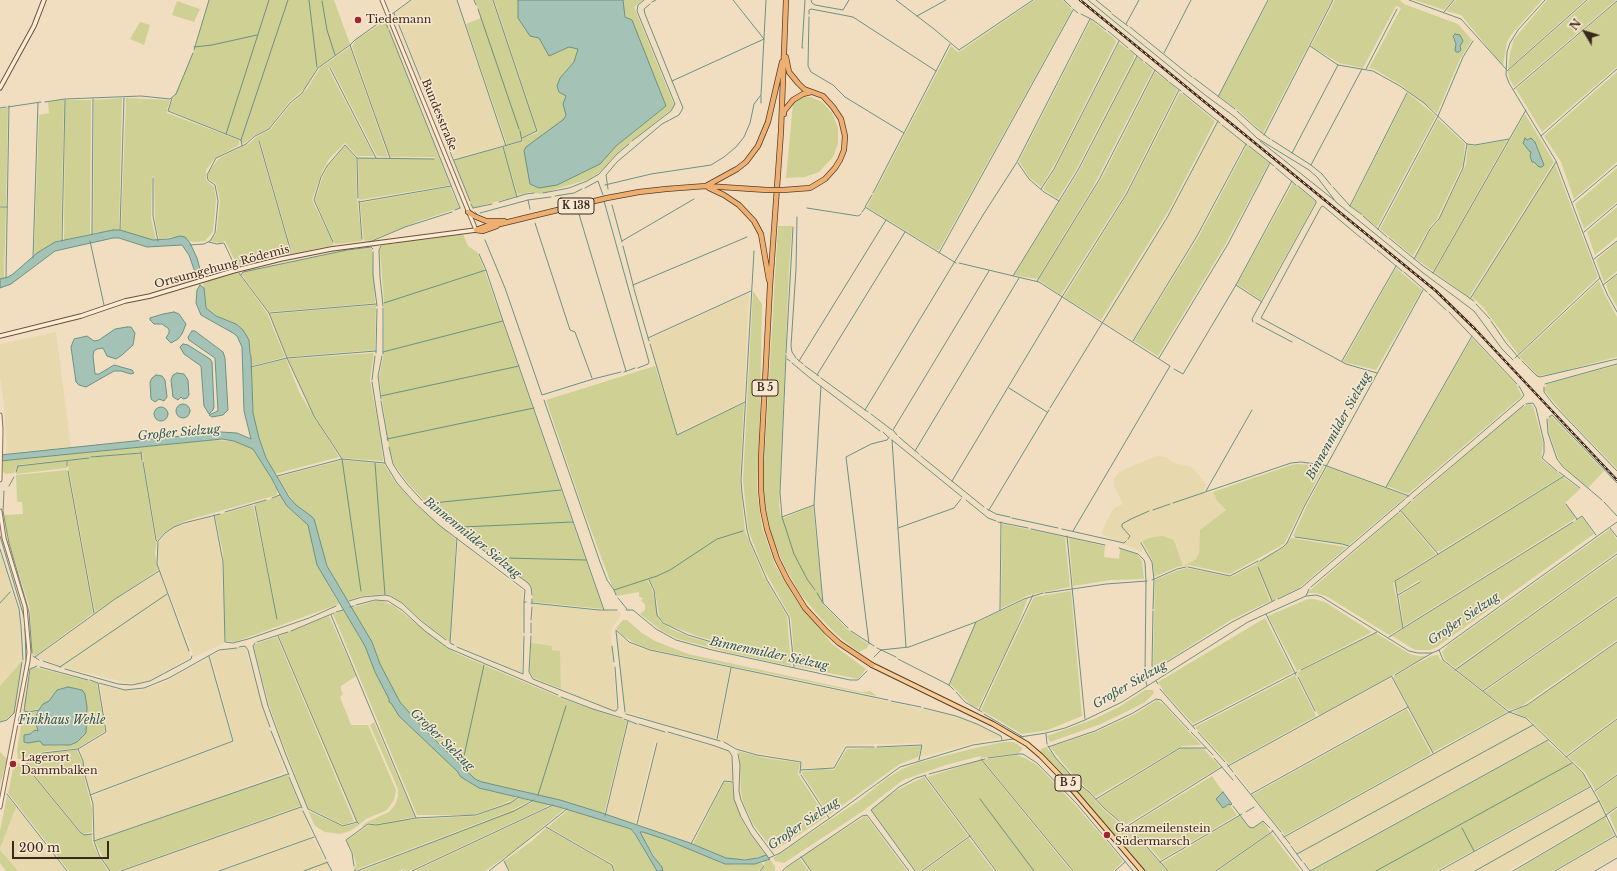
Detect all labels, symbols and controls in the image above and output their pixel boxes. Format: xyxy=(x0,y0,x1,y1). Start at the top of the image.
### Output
north arrow xyxy=(1565,12,1605,52)
place label: Tiedemann xyxy=(366,13,431,27)
marker: Tiedemann xyxy=(353,15,363,25)
text: N xyxy=(1567,16,1584,33)
street label: Bundesstraße xyxy=(419,77,459,153)
road number: K 138 xyxy=(558,198,594,214)
street label: Ortsumgehung Rödemis xyxy=(153,243,291,291)
water label: Binnenmilder Sielzug xyxy=(1303,370,1375,482)
road number: B 5 xyxy=(752,380,778,396)
water label: Großer Sielzug xyxy=(137,422,221,444)
water label: Binnenmilder Sielzug xyxy=(421,494,523,582)
water label: Großer Sielzug xyxy=(1426,590,1502,648)
water label: Binnenmilder Sielzug xyxy=(708,634,830,674)
water label: Großer Sielzug xyxy=(1090,658,1170,712)
water label: Großer Sielzug xyxy=(407,706,477,774)
water label: Finkhaus Wehle xyxy=(18,714,106,728)
place label: Lagerort Dammbalken xyxy=(21,751,97,777)
marker: Lagerort Dammbalken xyxy=(8,759,18,769)
road number: B 5 xyxy=(1055,775,1081,791)
water label: Großer Sielzug xyxy=(766,795,842,853)
place label: Ganzmeilenstein Südermarsch xyxy=(1115,822,1210,848)
marker: Ganzmeilenstein Südermarsch xyxy=(1102,830,1112,840)
scale bar xyxy=(14,833,111,859)
text: 200 m xyxy=(19,840,60,855)

